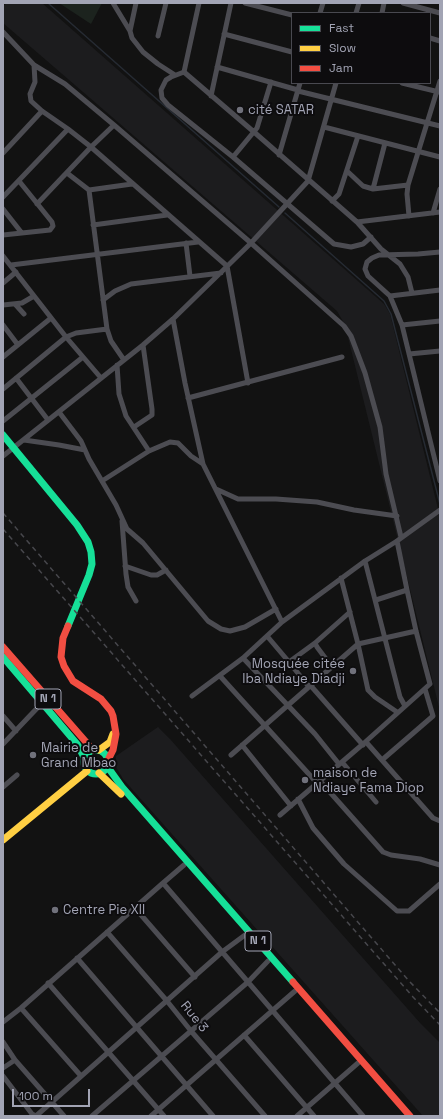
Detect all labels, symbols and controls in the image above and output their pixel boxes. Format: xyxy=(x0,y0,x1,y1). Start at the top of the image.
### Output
legend xyxy=(291,12,431,84)
text: Fast xyxy=(329,20,354,36)
text: Slow xyxy=(329,40,356,56)
text: Jam xyxy=(329,60,353,76)
place label: cité SATAR xyxy=(248,102,314,118)
marker: cité SATAR xyxy=(235,105,245,115)
place label: Mosquée citée Iba Ndiaye Diadji xyxy=(242,656,345,687)
marker: Mosquée citée Iba Ndiaye Diadji xyxy=(348,666,358,676)
road number: N 1 xyxy=(35,689,61,709)
place label: Mairie de Grand Mbao xyxy=(41,740,116,771)
marker: Mairie de Grand Mbao xyxy=(28,750,38,760)
place label: maison de Ndiaye Fama Diop xyxy=(313,765,424,796)
marker: maison de Ndiaye Fama Diop xyxy=(300,775,310,785)
place label: Centre Pie XII xyxy=(63,902,145,918)
marker: Centre Pie XII xyxy=(50,905,60,915)
road number: N 1 xyxy=(245,931,271,951)
street label: Rue 3 xyxy=(177,998,211,1036)
scale bar xyxy=(14,1081,92,1107)
text: 100 m xyxy=(19,1088,53,1104)

